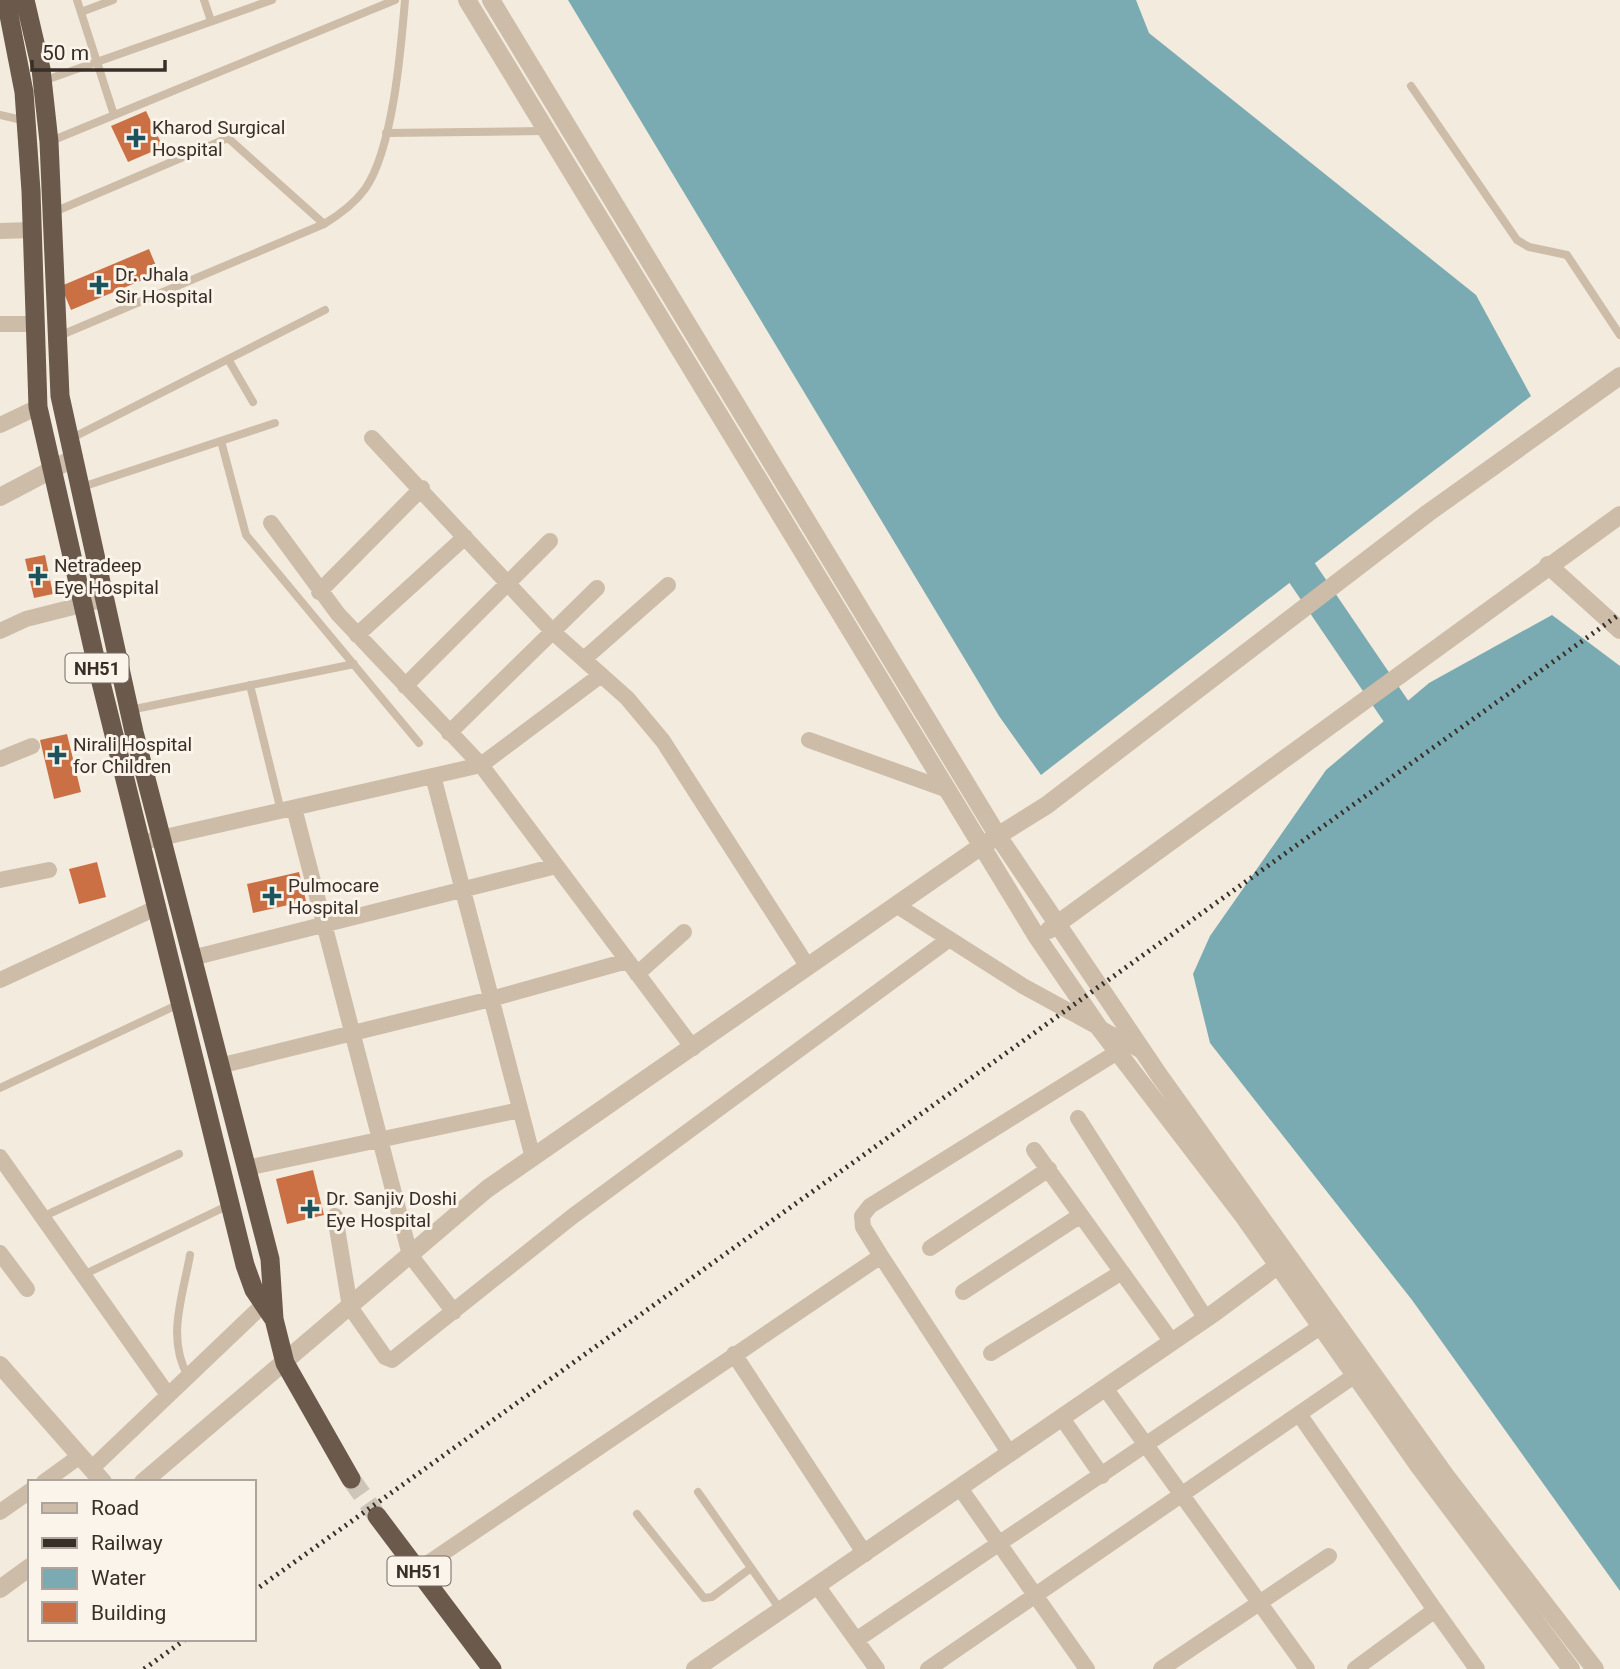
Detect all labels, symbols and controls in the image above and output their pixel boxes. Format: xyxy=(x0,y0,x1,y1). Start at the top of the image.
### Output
scale bar xyxy=(32,28,164,72)
text: 50 m xyxy=(42,41,89,65)
place label: Kharod Surgical Hospital xyxy=(152,116,285,161)
marker: Kharod Surgical Hospital xyxy=(126,128,146,148)
place label: Dr. Jhala Sir Hospital xyxy=(115,263,213,308)
marker: Dr. Jhala Sir Hospital xyxy=(89,275,109,295)
place label: Netradeep Eye Hospital xyxy=(54,554,159,599)
marker: Netradeep Eye Hospital xyxy=(28,566,48,586)
road number: NH51 xyxy=(66,654,128,682)
place label: Nirali Hospital for Children xyxy=(73,733,192,778)
marker: Nirali Hospital for Children xyxy=(47,745,67,765)
place label: Pulmocare Hospital xyxy=(288,874,379,919)
marker: Pulmocare Hospital xyxy=(262,886,282,906)
place label: Dr. Sanjiv Doshi Eye Hospital xyxy=(326,1187,457,1232)
marker: Dr. Sanjiv Doshi Eye Hospital xyxy=(300,1199,320,1219)
legend xyxy=(28,1480,256,1641)
text: Road xyxy=(91,1496,139,1520)
text: Railway xyxy=(91,1531,163,1555)
road number: NH51 xyxy=(388,1556,450,1586)
text: Water xyxy=(91,1566,146,1590)
text: Building xyxy=(91,1601,166,1625)

